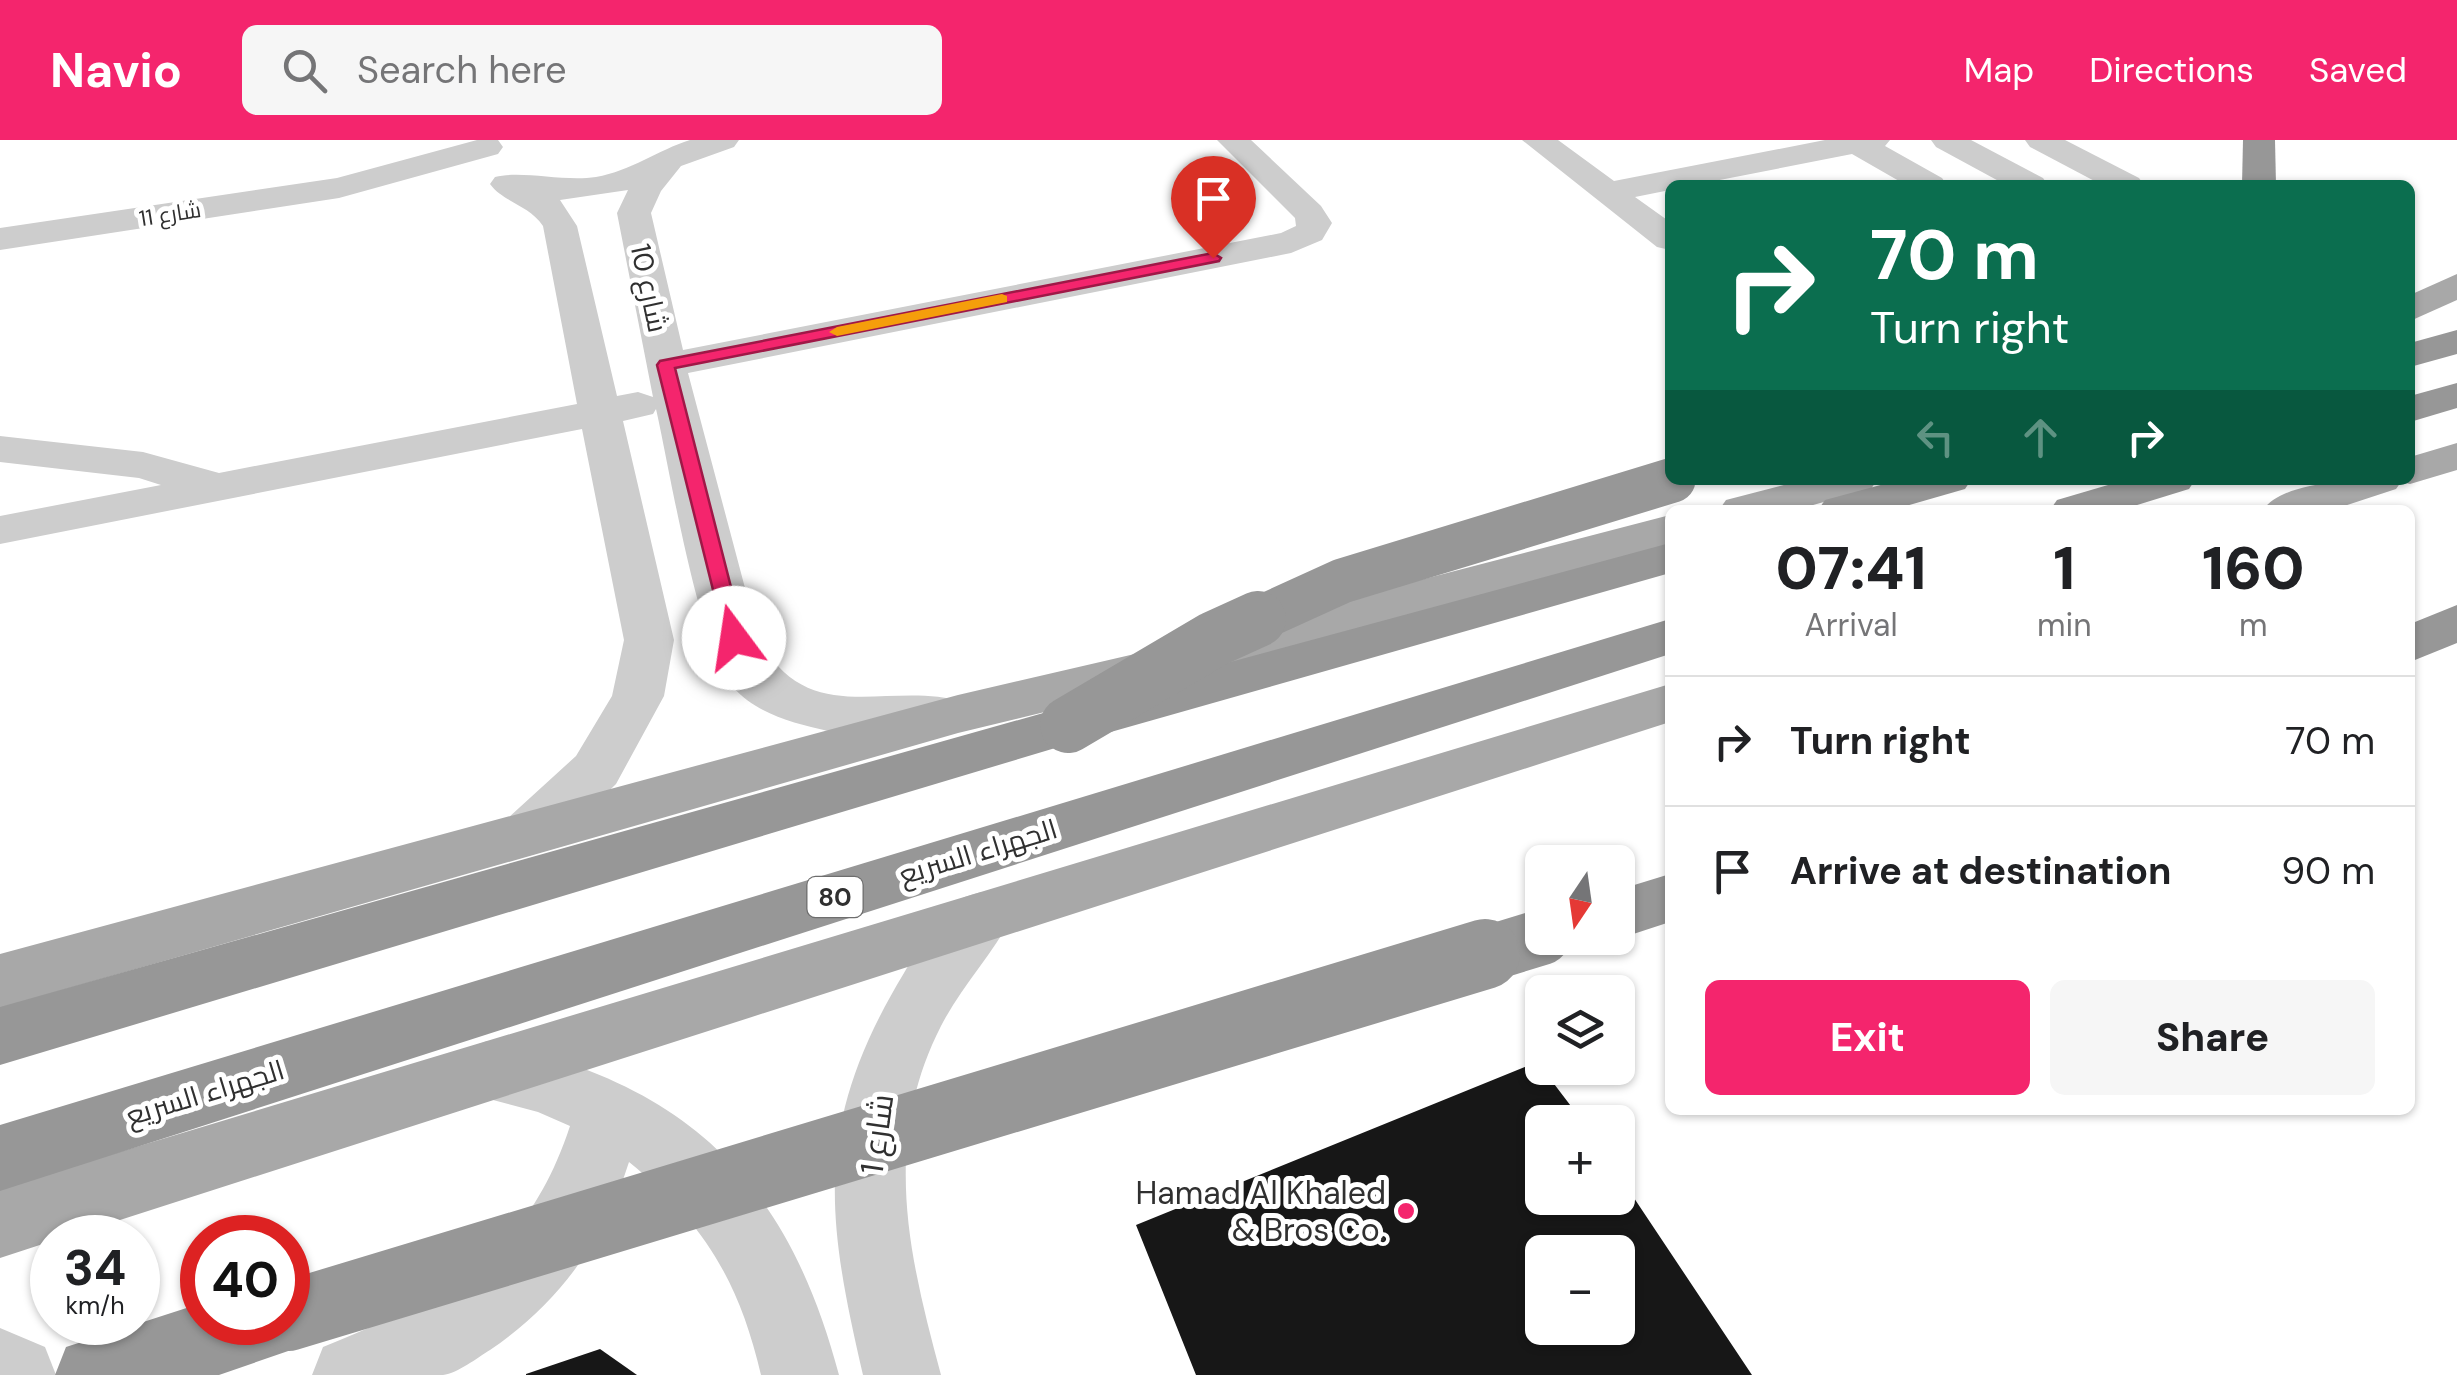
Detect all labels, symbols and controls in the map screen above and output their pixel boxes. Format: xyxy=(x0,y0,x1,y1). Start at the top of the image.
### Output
search box xyxy=(242,25,942,115)
text: Navio xyxy=(50,39,182,102)
icon: search xyxy=(277,43,332,98)
text: Search here xyxy=(357,45,567,95)
text: Map xyxy=(1964,47,2034,93)
text: Directions xyxy=(2089,47,2254,93)
text: Saved xyxy=(2309,47,2407,93)
pin xyxy=(1171,156,1256,259)
icon: arrive xyxy=(1186,171,1241,226)
street label: شارع 11 xyxy=(137,195,203,233)
text: 70 m xyxy=(1870,210,2039,301)
icon: right xyxy=(1705,220,1835,350)
street label: شارع 10 xyxy=(622,240,676,336)
text: Turn right xyxy=(1870,298,2069,357)
icon: left xyxy=(1908,410,1963,465)
icon: ahead xyxy=(2013,410,2068,465)
icon: right xyxy=(2118,410,2173,465)
text: 07:41 xyxy=(1775,529,1927,608)
text: 1 xyxy=(2053,529,2075,608)
text: 160 xyxy=(2202,529,2305,608)
position arrow xyxy=(682,586,786,690)
text: Arrival xyxy=(1804,604,1898,646)
text: min xyxy=(2037,604,2092,646)
text: m xyxy=(2239,604,2268,646)
icon: right xyxy=(1705,714,1760,769)
text: Turn right xyxy=(1790,716,1971,766)
text: 70 m xyxy=(2285,716,2375,766)
street label: الجهراء السريع xyxy=(894,810,1062,894)
icon: arrive xyxy=(1705,844,1760,899)
north arrow xyxy=(1525,845,1635,955)
map controls xyxy=(1525,845,1635,1345)
text: Arrive at destination xyxy=(1790,846,2172,896)
text: 90 m xyxy=(2281,846,2375,896)
road number: 80 xyxy=(808,877,862,917)
button: layers xyxy=(1525,975,1635,1085)
button: Exit xyxy=(1705,980,2030,1095)
button: Share xyxy=(2050,980,2375,1095)
street label: الجهراء السريع xyxy=(121,1051,289,1135)
street label: شارع 1 xyxy=(851,1091,904,1177)
button: + xyxy=(1525,1105,1635,1215)
place label: Hamad Al Khaled & Bros Co. xyxy=(1136,1172,1386,1251)
marker: Hamad Al Khaled & Bros Co. xyxy=(1395,1200,1417,1222)
speed limit sign: 40 xyxy=(180,1215,310,1345)
text: 34 xyxy=(64,1235,126,1301)
button: − xyxy=(1525,1235,1635,1345)
text: km/h xyxy=(65,1289,125,1322)

